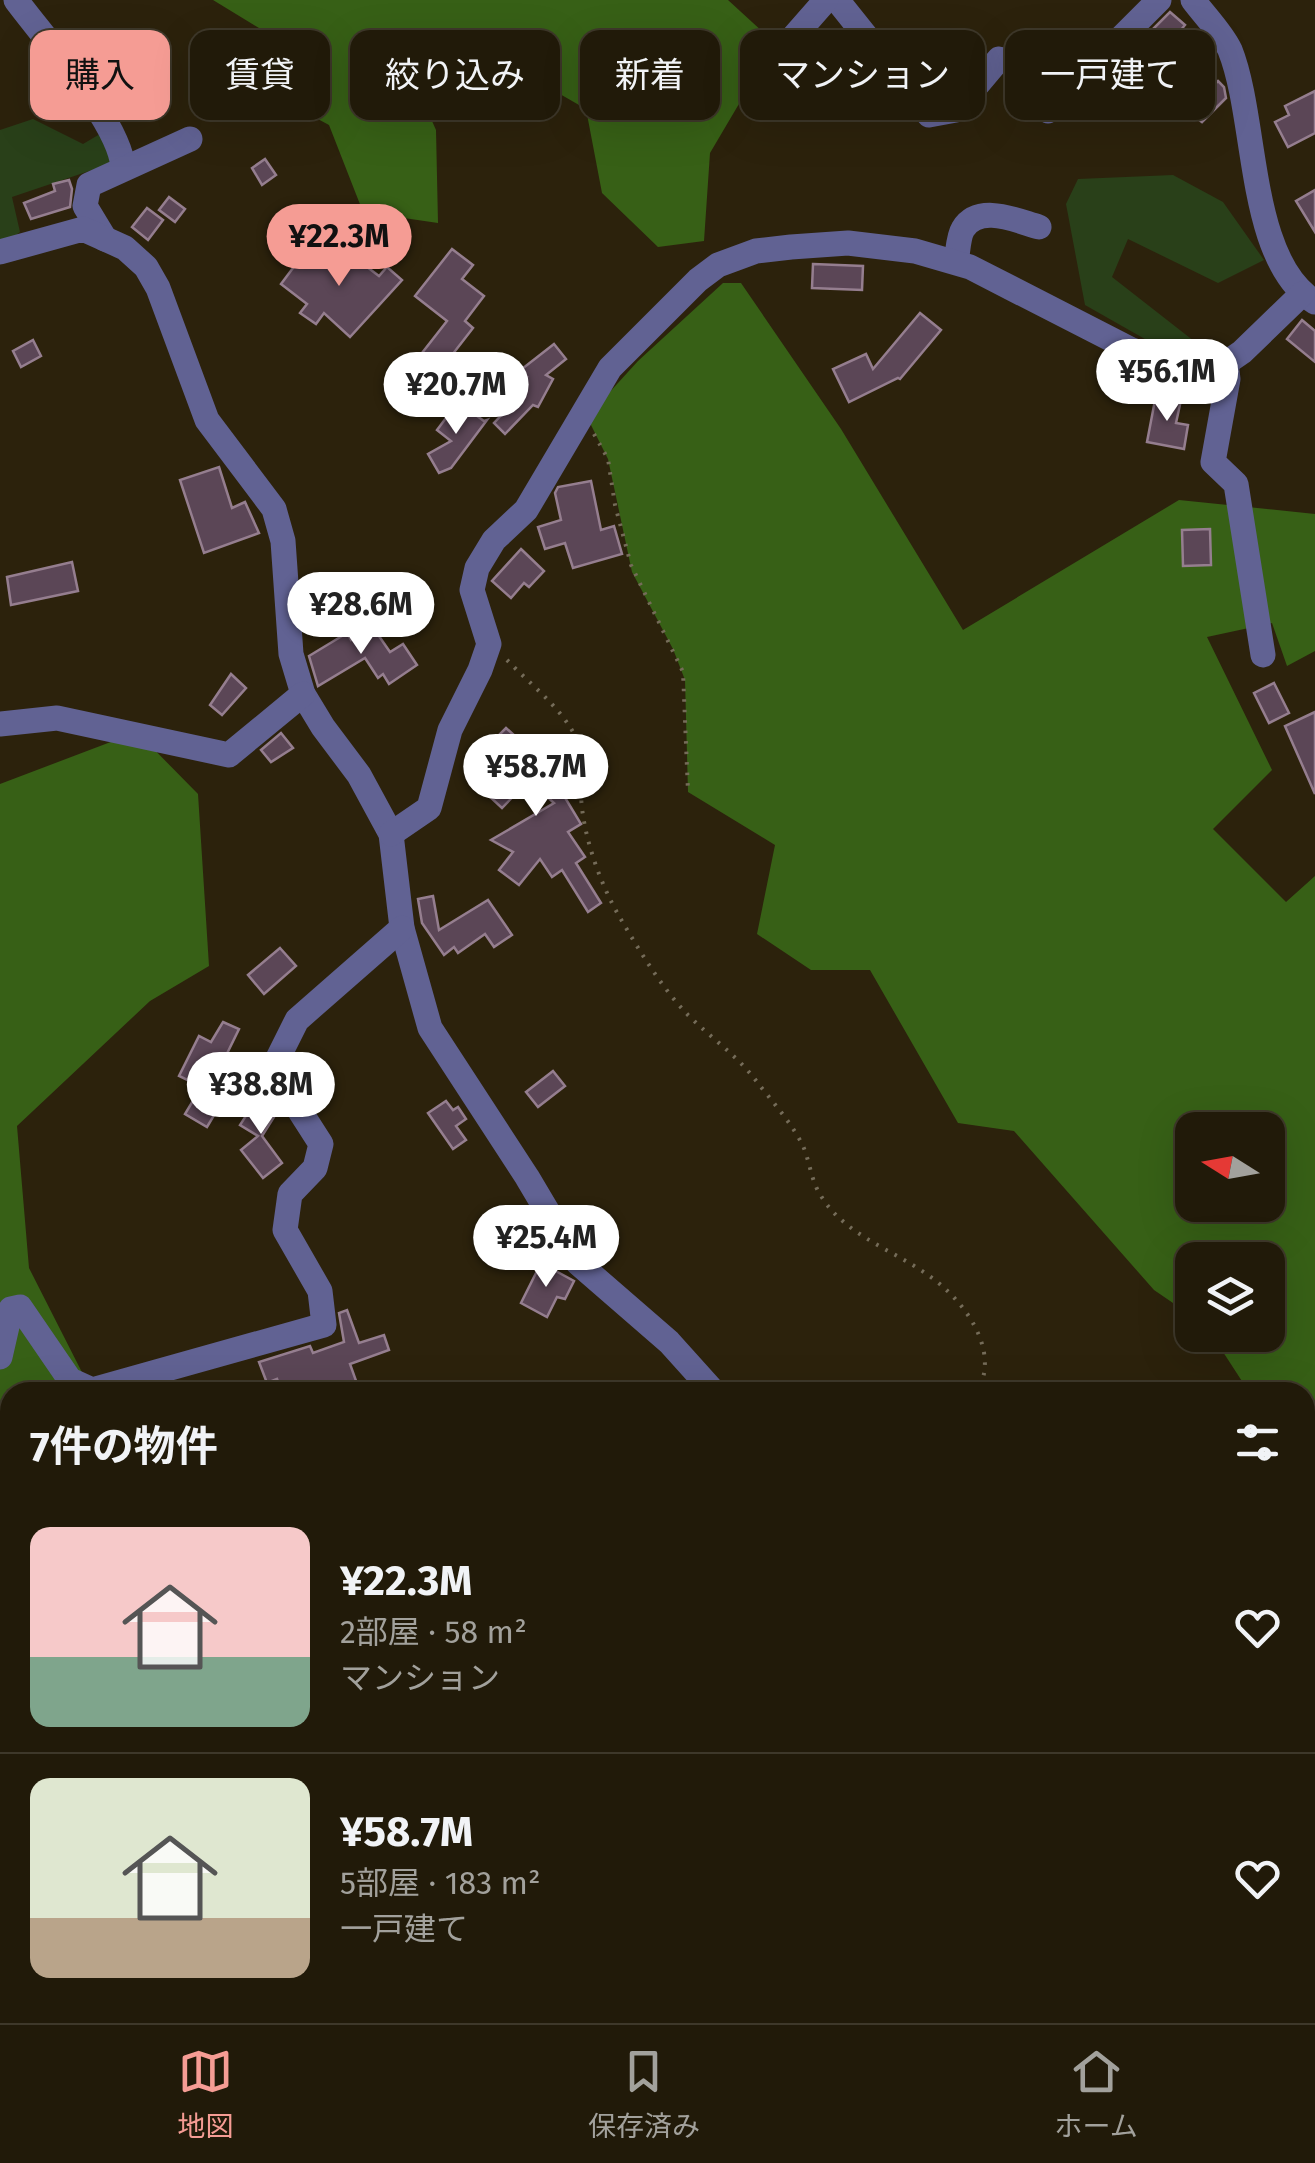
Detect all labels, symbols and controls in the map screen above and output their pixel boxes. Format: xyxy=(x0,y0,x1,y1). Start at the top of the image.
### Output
chip: 購入 xyxy=(30,30,170,120)
chip: 賃貸 xyxy=(190,30,330,120)
chip: 絞り込み xyxy=(350,30,560,120)
chip: 新着 xyxy=(580,30,720,120)
chip: マンション xyxy=(740,30,985,120)
chip: 一戸建て xyxy=(1005,30,1215,120)
pin: ¥22.3M xyxy=(258,204,420,289)
text: ¥22.3M xyxy=(289,217,389,255)
pin: ¥56.1M xyxy=(1086,339,1248,424)
pin: ¥20.7M xyxy=(375,352,537,437)
text: ¥56.1M xyxy=(1118,352,1216,390)
text: ¥20.7M xyxy=(406,365,506,403)
pin: ¥28.6M xyxy=(280,572,442,657)
text: ¥28.6M xyxy=(309,585,413,623)
pin: ¥58.7M xyxy=(455,734,617,819)
text: ¥58.7M xyxy=(485,747,587,785)
pin: ¥38.8M xyxy=(180,1052,342,1137)
text: ¥38.8M xyxy=(209,1065,313,1103)
north arrow xyxy=(1175,1112,1285,1222)
map controls xyxy=(1175,1112,1285,1352)
pin: ¥25.4M xyxy=(465,1205,627,1290)
text: ¥25.4M xyxy=(495,1218,597,1256)
button: layers xyxy=(1175,1242,1285,1352)
icon: filters xyxy=(1230,1415,1285,1470)
text: 7件の物件 xyxy=(30,1422,218,1472)
text: ¥22.3M xyxy=(340,1556,472,1606)
icon: home xyxy=(110,1567,230,1687)
icon: heart xyxy=(1230,1600,1285,1655)
text: 2部屋 · 58 m² xyxy=(340,1613,527,1651)
text: マンション xyxy=(340,1659,500,1697)
text: ¥58.7M xyxy=(340,1807,473,1857)
icon: home xyxy=(110,1818,230,1938)
icon: heart xyxy=(1230,1851,1285,1906)
text: 5部屋 · 183 m² xyxy=(340,1864,541,1902)
text: 一戸建て xyxy=(340,1910,468,1948)
tab: 地図 xyxy=(177,2044,233,2144)
tab: 保存済み xyxy=(588,2044,700,2144)
tab: ホーム xyxy=(1055,2044,1138,2144)

